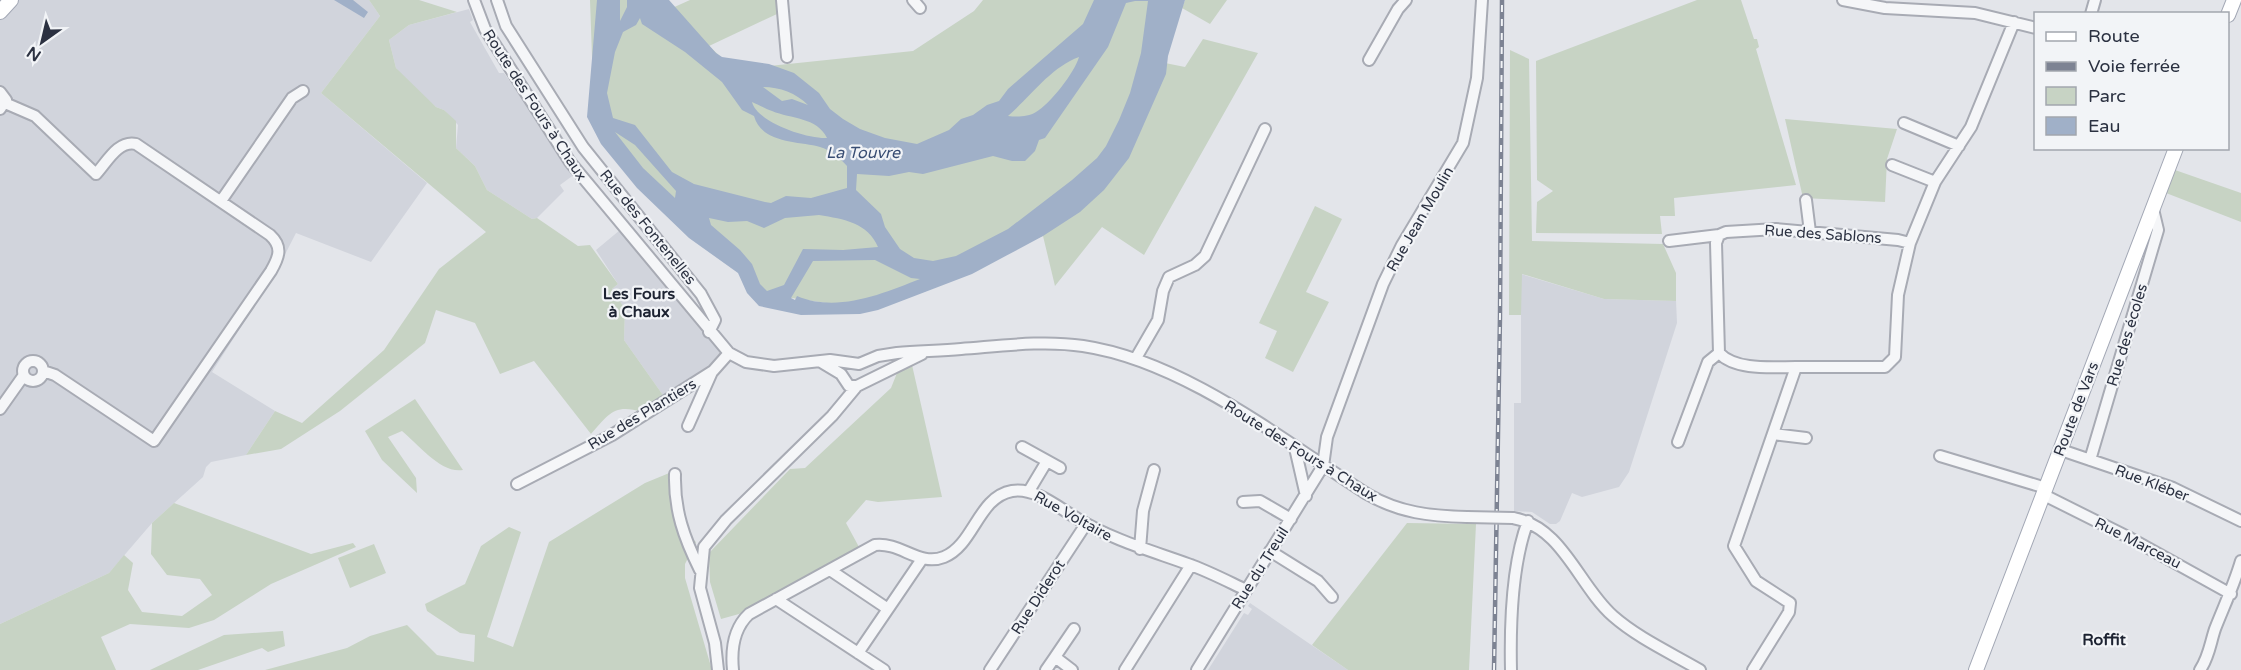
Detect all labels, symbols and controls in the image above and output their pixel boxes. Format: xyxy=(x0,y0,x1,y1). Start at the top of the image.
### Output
north arrow xyxy=(12,12,72,72)
legend xyxy=(2034,12,2229,150)
text: Route xyxy=(2088,25,2140,47)
street label: Route des Fours à Chaux xyxy=(479,26,591,184)
text: N xyxy=(23,42,45,65)
text: Voie ferrée xyxy=(2088,55,2180,77)
text: Parc xyxy=(2088,85,2126,107)
text: Eau xyxy=(2088,115,2120,137)
water label: La Touvre xyxy=(826,143,901,163)
street label: Rue Jean Moulin xyxy=(1383,163,1457,275)
street label: Rue des Fontenelles xyxy=(596,166,700,288)
street label: Rue des Sablons xyxy=(1764,221,1882,247)
street label: Rue des écoles xyxy=(2103,282,2151,388)
district label: Les Fours à Chaux xyxy=(603,284,676,322)
street label: Route de Vars xyxy=(2050,359,2102,459)
street label: Rue des Plantiers xyxy=(585,375,699,453)
street label: Route des Fours à Chaux xyxy=(1221,396,1381,506)
street label: Rue Kléber xyxy=(2112,461,2192,506)
street label: Rue Voltaire xyxy=(1031,487,1115,545)
street label: Rue Marceau xyxy=(2092,514,2184,572)
street label: Rue du Treuil xyxy=(1228,524,1292,612)
street label: Rue Diderot xyxy=(1007,556,1069,638)
district label: Roffit xyxy=(2082,630,2127,650)

